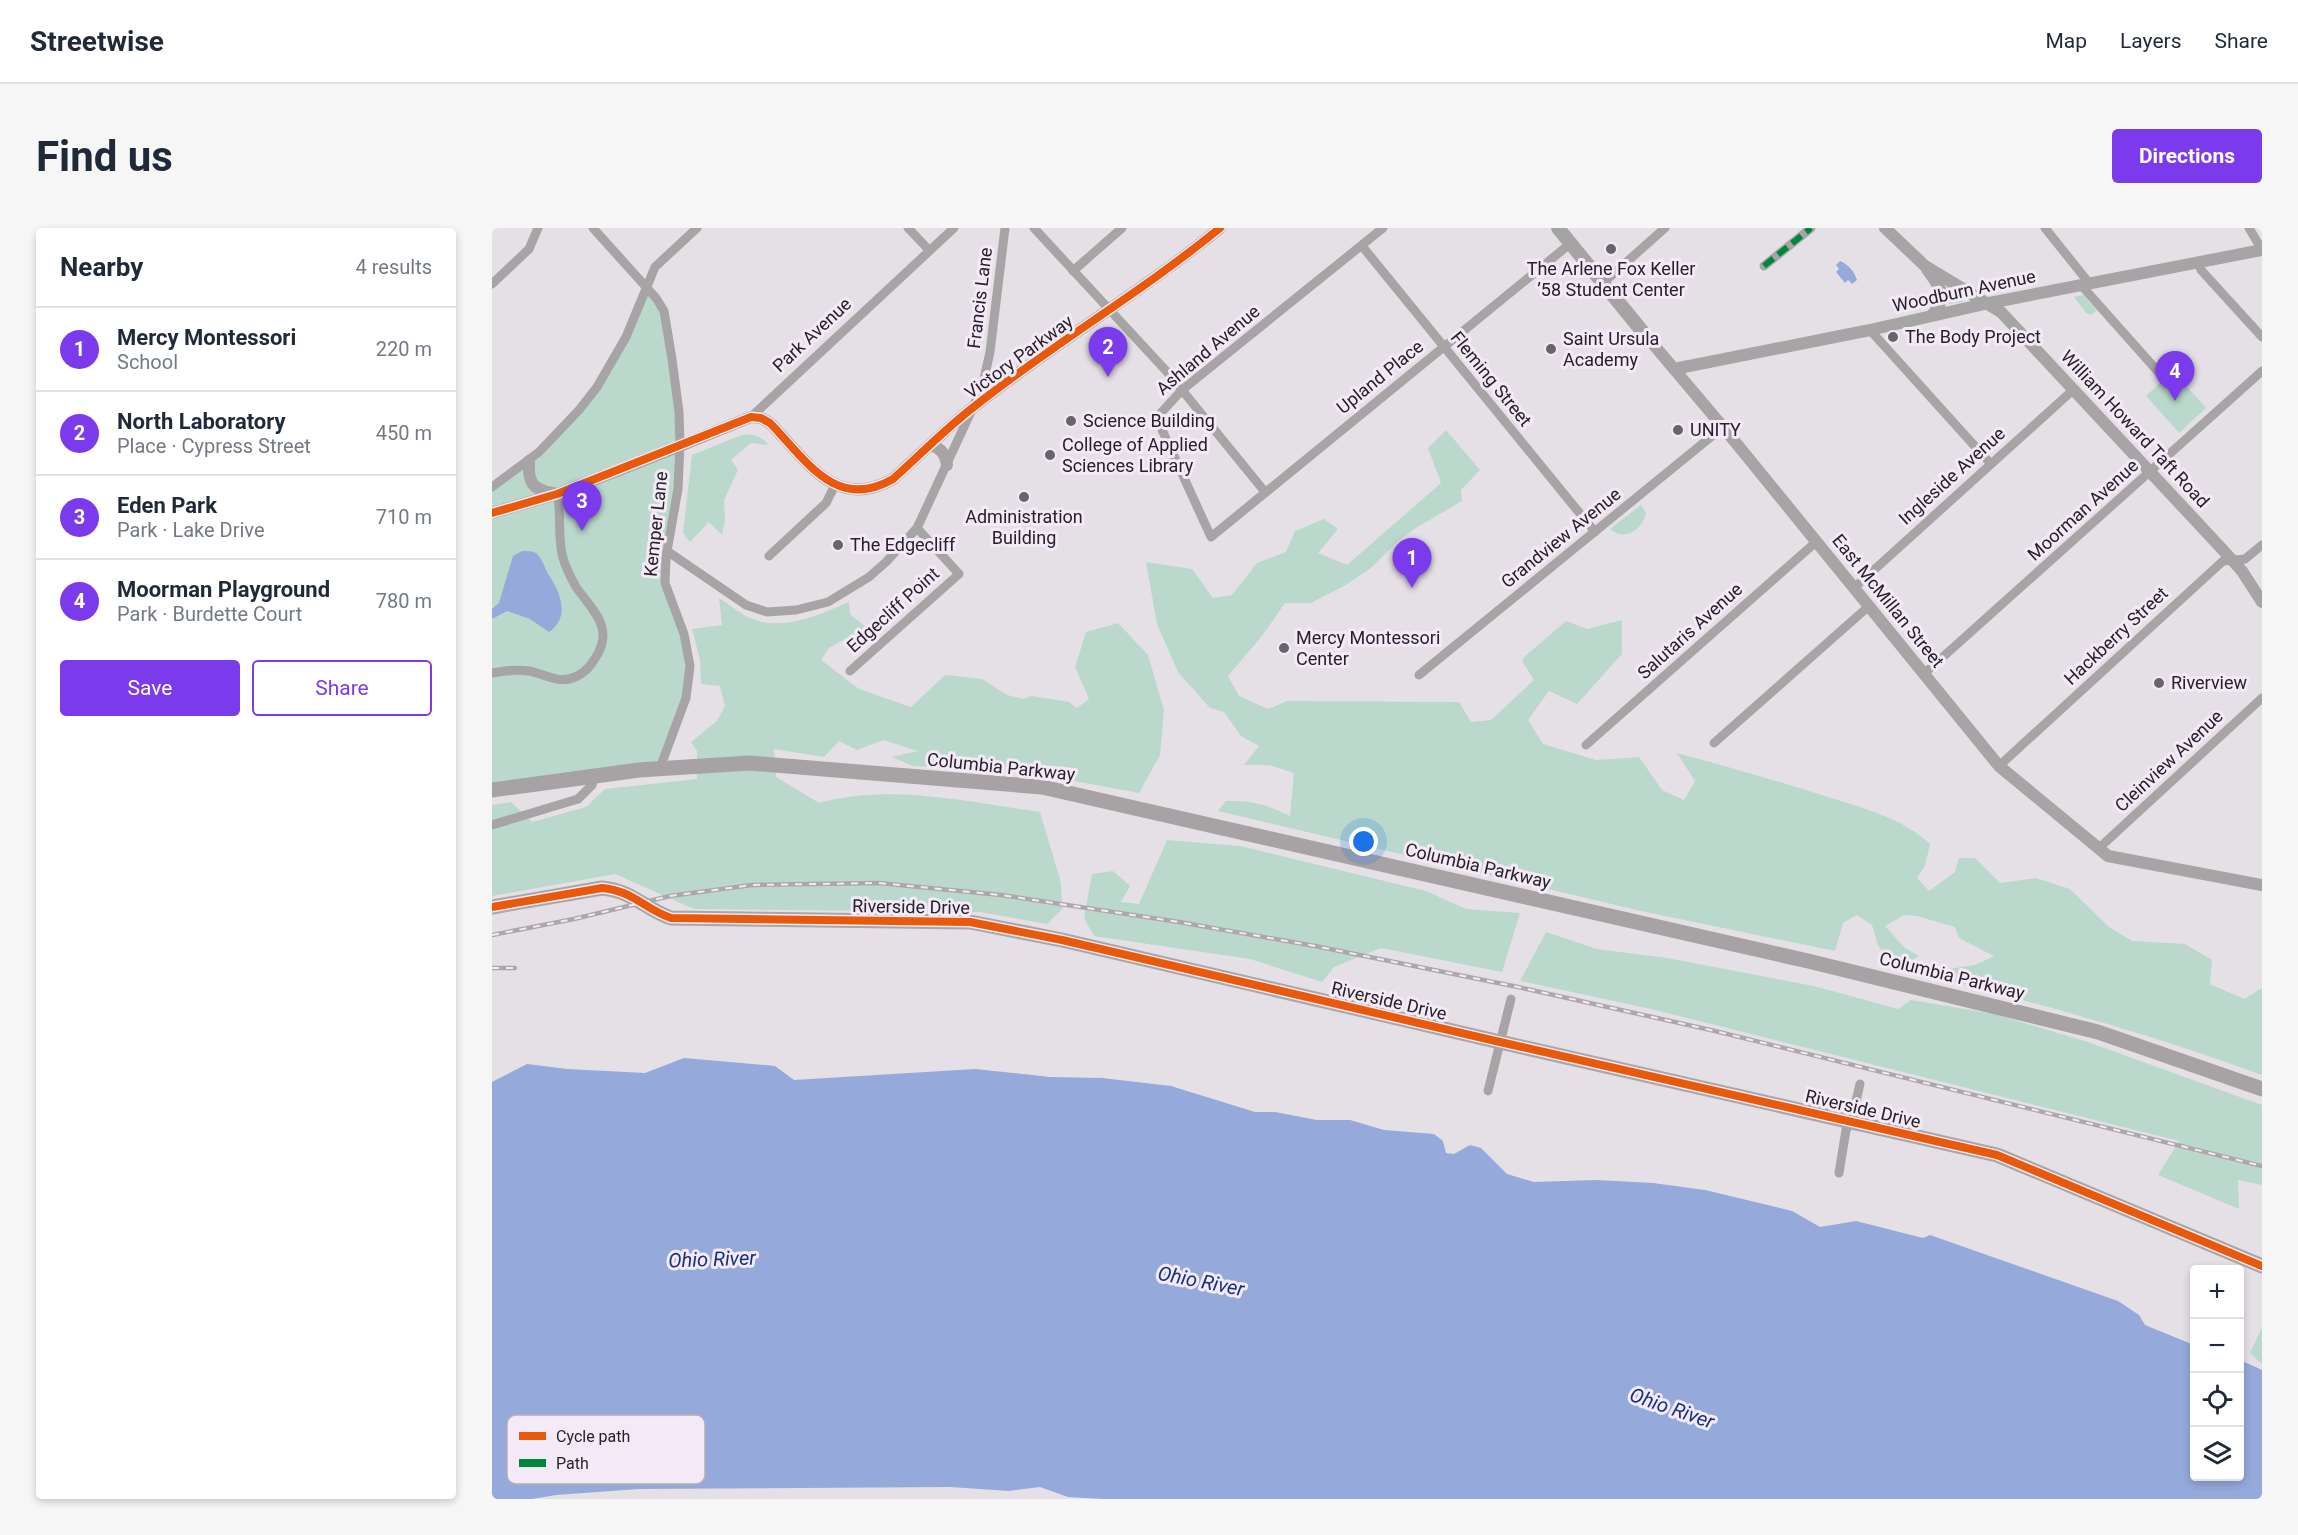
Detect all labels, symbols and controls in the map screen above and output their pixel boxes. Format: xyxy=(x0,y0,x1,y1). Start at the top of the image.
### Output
text: Streetwise xyxy=(30,25,164,58)
text: Map xyxy=(2045,29,2087,53)
text: Layers xyxy=(2120,29,2181,53)
text: Share xyxy=(2214,29,2268,53)
button: Directions xyxy=(2112,129,2262,183)
text: Find us xyxy=(36,132,173,181)
marker: The Arlene Fox Keller ’58 Student Center xyxy=(1604,242,1618,256)
street label: Francis Lane xyxy=(963,246,996,350)
text: Nearby xyxy=(60,252,143,282)
text: 4 results xyxy=(356,255,432,279)
place label: The Arlene Fox Keller ’58 Student Center xyxy=(1527,258,1695,300)
street label: Woodburn Avenue xyxy=(1890,265,2037,316)
street label: Park Avenue xyxy=(768,293,855,376)
street label: Ashland Avenue xyxy=(1152,300,1264,399)
street label: Victory Parkway xyxy=(961,310,1077,403)
text: Mercy Montessori xyxy=(117,325,296,350)
place label: The Body Project xyxy=(1905,326,2041,347)
street label: Fleming Street xyxy=(1447,327,1536,430)
pin: 2 xyxy=(1088,328,1128,377)
place label: Saint Ursula Academy xyxy=(1563,328,1659,370)
marker: The Body Project xyxy=(1886,330,1900,344)
street label: Upland Place xyxy=(1332,335,1427,418)
text: 1 xyxy=(74,337,85,361)
text: 220 m xyxy=(376,337,432,361)
marker: Saint Ursula Academy xyxy=(1544,342,1558,356)
street label: William Howard Taft Road xyxy=(2057,346,2214,512)
text: School xyxy=(117,350,178,374)
pin: 4 xyxy=(2156,352,2194,401)
text: North Laboratory xyxy=(117,409,286,434)
place label: Science Building xyxy=(1083,410,1215,431)
marker: Science Building xyxy=(1064,414,1078,428)
place label: UNITY xyxy=(1690,419,1741,440)
text: 2 xyxy=(74,421,85,445)
text: 450 m xyxy=(376,421,432,445)
street label: Ingleside Avenue xyxy=(1894,422,2009,529)
marker: UNITY xyxy=(1671,423,1685,437)
text: Place · Cypress Street xyxy=(117,434,311,458)
place label: College of Applied Sciences Library xyxy=(1062,434,1208,476)
marker: College of Applied Sciences Library xyxy=(1043,448,1057,462)
street label: Moorman Avenue xyxy=(2023,455,2142,565)
street label: Kemper Lane xyxy=(640,470,671,578)
pin: 3 xyxy=(562,482,602,531)
street label: Grandview Avenue xyxy=(1497,483,1625,592)
marker: Administration Building xyxy=(1017,490,1031,504)
text: Eden Park xyxy=(117,493,217,518)
text: 3 xyxy=(74,505,85,529)
text: 710 m xyxy=(376,505,432,529)
place label: Administration Building xyxy=(965,506,1083,548)
text: Park · Lake Drive xyxy=(117,518,265,542)
street label: East McMillan Street xyxy=(1828,530,1949,672)
place label: The Edgecliff xyxy=(850,534,956,555)
marker: The Edgecliff xyxy=(831,538,845,552)
pin: 1 xyxy=(1392,538,1432,588)
street label: Edgecliff Point xyxy=(842,563,943,656)
text: Moorman Playground xyxy=(117,577,330,602)
street label: Salutaris Avenue xyxy=(1633,578,1746,683)
street label: Hackberry Street xyxy=(2060,582,2172,689)
text: 4 xyxy=(74,589,85,613)
text: 780 m xyxy=(376,589,432,613)
text: Park · Burdette Court xyxy=(117,602,302,626)
place label: Mercy Montessori Center xyxy=(1296,627,1440,669)
marker: Mercy Montessori Center xyxy=(1277,641,1291,655)
button: Save xyxy=(60,660,240,716)
button: Share xyxy=(252,660,432,716)
place label: Riverview xyxy=(2171,672,2248,693)
marker: Riverview xyxy=(2152,676,2166,690)
street label: Cleinview Avenue xyxy=(2111,705,2227,816)
street label: Columbia Parkway xyxy=(926,748,1077,785)
your location xyxy=(1349,827,1378,856)
street label: Columbia Parkway xyxy=(1403,839,1553,893)
street label: Riverside Drive xyxy=(852,895,970,918)
street label: Columbia Parkway xyxy=(1877,947,2027,1004)
street label: Riverside Drive xyxy=(1329,977,1449,1024)
street label: Riverside Drive xyxy=(1803,1085,1923,1132)
water label: Ohio River xyxy=(668,1245,758,1273)
water label: Ohio River xyxy=(1156,1261,1248,1301)
map controls xyxy=(2190,1265,2244,1481)
button: + xyxy=(2190,1265,2244,1319)
button: − xyxy=(2190,1319,2244,1373)
button: locate xyxy=(2190,1373,2244,1427)
water label: Ohio River xyxy=(1627,1382,1719,1434)
legend xyxy=(507,1415,705,1484)
text: Cycle path xyxy=(556,1427,630,1446)
button: layers xyxy=(2190,1427,2244,1481)
text: Path xyxy=(556,1454,589,1473)

